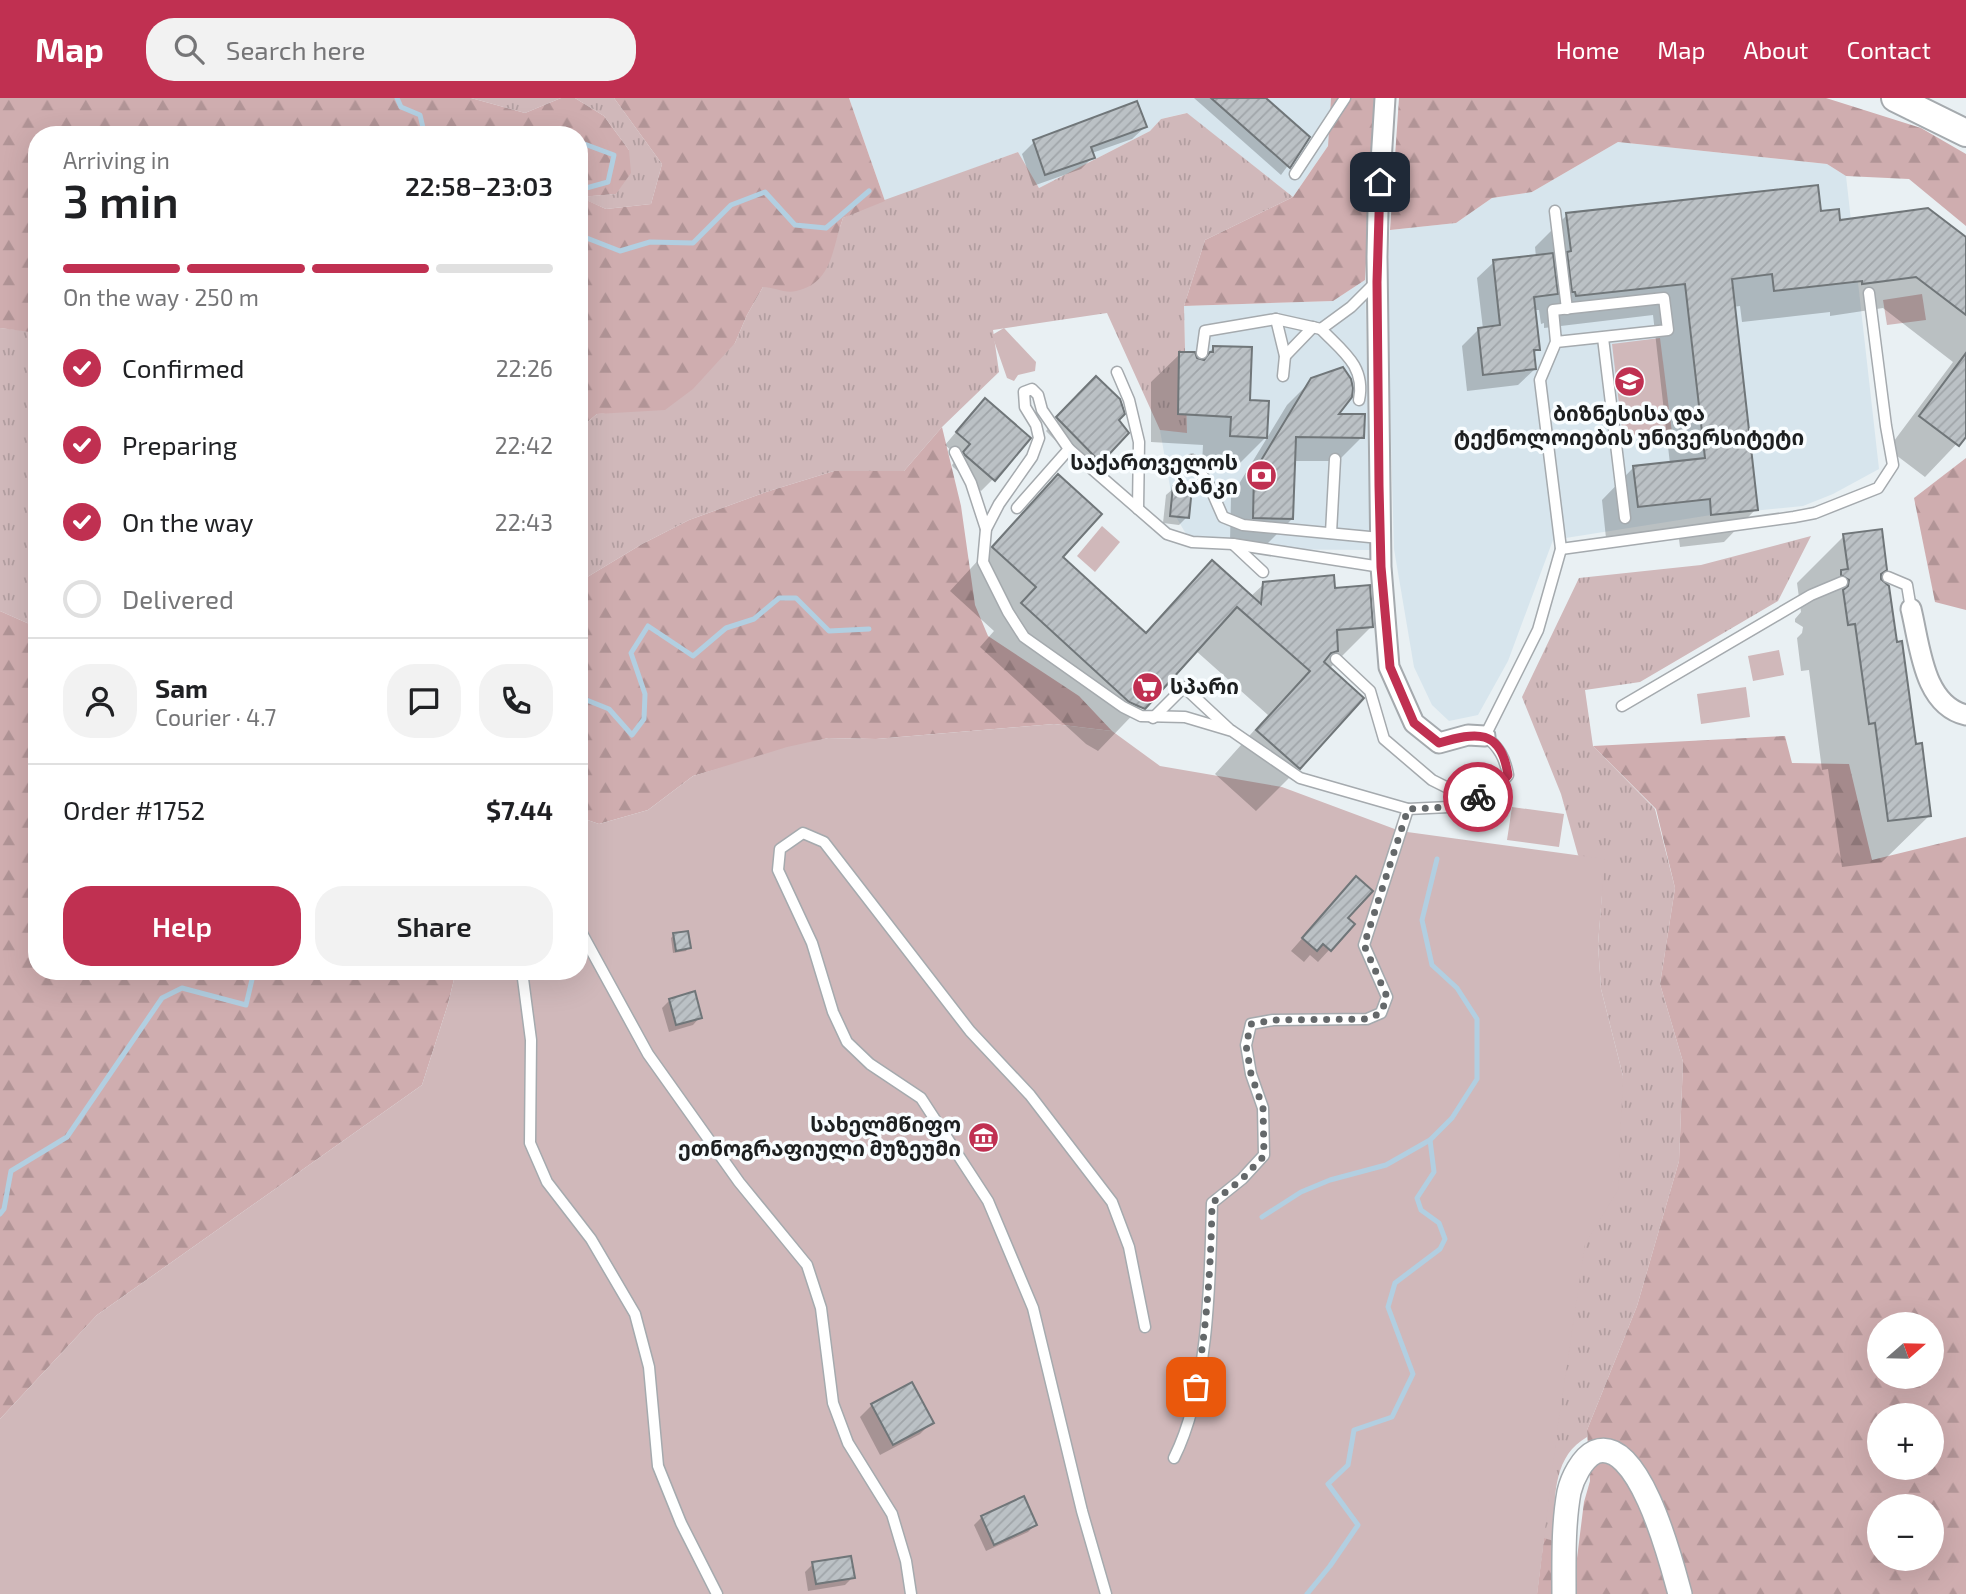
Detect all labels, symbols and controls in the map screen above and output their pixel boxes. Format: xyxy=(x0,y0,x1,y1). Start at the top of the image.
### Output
search box xyxy=(146,18,636,81)
text: Map xyxy=(35,29,104,69)
icon: search xyxy=(170,30,208,68)
text: Search here xyxy=(226,34,365,65)
text: Home xyxy=(1556,35,1619,64)
text: Map xyxy=(1657,35,1705,64)
text: About xyxy=(1743,35,1809,64)
text: Contact xyxy=(1847,35,1931,64)
text: Arriving in xyxy=(63,146,170,174)
pin xyxy=(1350,152,1410,212)
icon: home xyxy=(1361,163,1399,201)
text: 22:58–23:03 xyxy=(405,170,553,201)
text: 3 min xyxy=(63,172,179,227)
text: On the way · 250 m xyxy=(63,283,259,311)
icon: check xyxy=(63,349,101,387)
text: Confirmed xyxy=(122,352,245,383)
text: 22:26 xyxy=(496,354,553,382)
school or university icon: ბიზნესისა და ტექნოლოიების უნივერსიტეტი xyxy=(1612,365,1646,399)
place label: ბიზნესისა და ტექნოლოიების უნივერსიტეტი xyxy=(1454,400,1804,451)
icon: check xyxy=(63,426,101,464)
text: Preparing xyxy=(122,429,237,460)
text: 22:42 xyxy=(495,431,553,459)
place label: საქართველოს ბანკი xyxy=(1070,449,1238,499)
bank icon: საქართველოს ბანკი xyxy=(1244,458,1278,492)
icon: check xyxy=(63,503,101,541)
text: On the way xyxy=(122,506,253,537)
text: 22:43 xyxy=(495,508,553,536)
text: Delivered xyxy=(122,583,234,614)
button: person xyxy=(63,664,137,738)
button: chat xyxy=(387,664,461,738)
button: phone xyxy=(479,664,553,738)
supermarket icon: სპარი xyxy=(1130,670,1164,704)
text: Sam xyxy=(155,672,208,703)
place label: სპარი xyxy=(1170,673,1239,698)
text: Courier · 4.7 xyxy=(155,703,276,731)
courier xyxy=(1443,762,1513,832)
icon: bike xyxy=(1459,778,1497,816)
text: Order #1752 xyxy=(63,794,205,825)
text: $7.44 xyxy=(486,794,553,825)
button: Help xyxy=(63,886,301,966)
button: Share xyxy=(315,886,553,966)
place label: სახელმწიფო ეთნოგრაფიული მუზეუმი xyxy=(678,1111,961,1162)
museum icon: სახელმწიფო ეთნოგრაფიული მუზეუმი xyxy=(967,1120,1001,1154)
north arrow xyxy=(1867,1312,1944,1390)
map controls xyxy=(1867,1312,1944,1571)
pin xyxy=(1166,1357,1226,1417)
icon: bag xyxy=(1177,1368,1215,1406)
button: + xyxy=(1867,1403,1944,1480)
button: − xyxy=(1867,1494,1944,1571)

